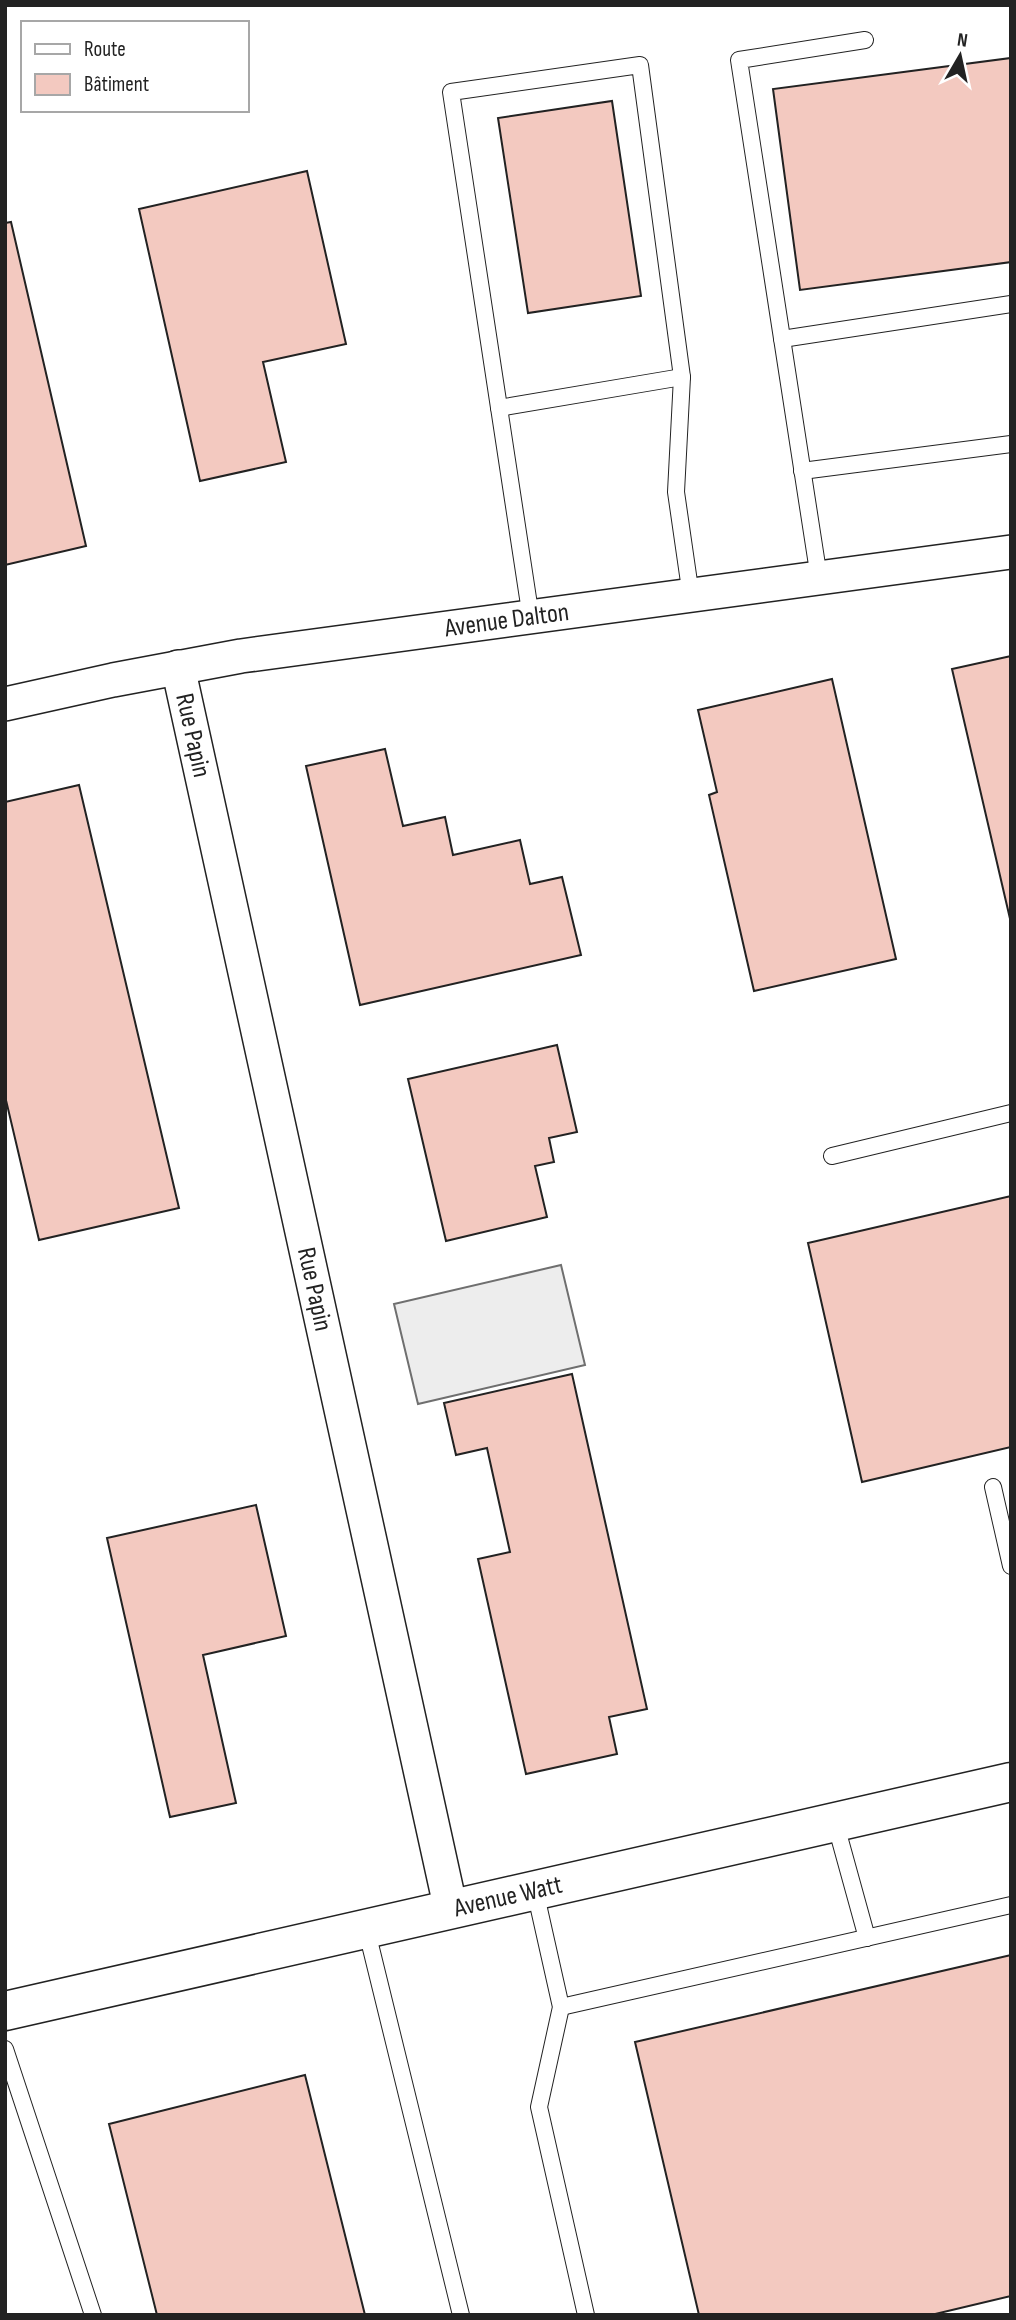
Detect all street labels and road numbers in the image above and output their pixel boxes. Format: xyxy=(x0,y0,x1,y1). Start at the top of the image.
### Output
street label: Avenue Dalton xyxy=(442,596,571,644)
street label: Rue Papin xyxy=(169,691,217,780)
street label: Rue Papin xyxy=(290,1244,339,1334)
street label: Avenue Watt xyxy=(450,1869,565,1924)

